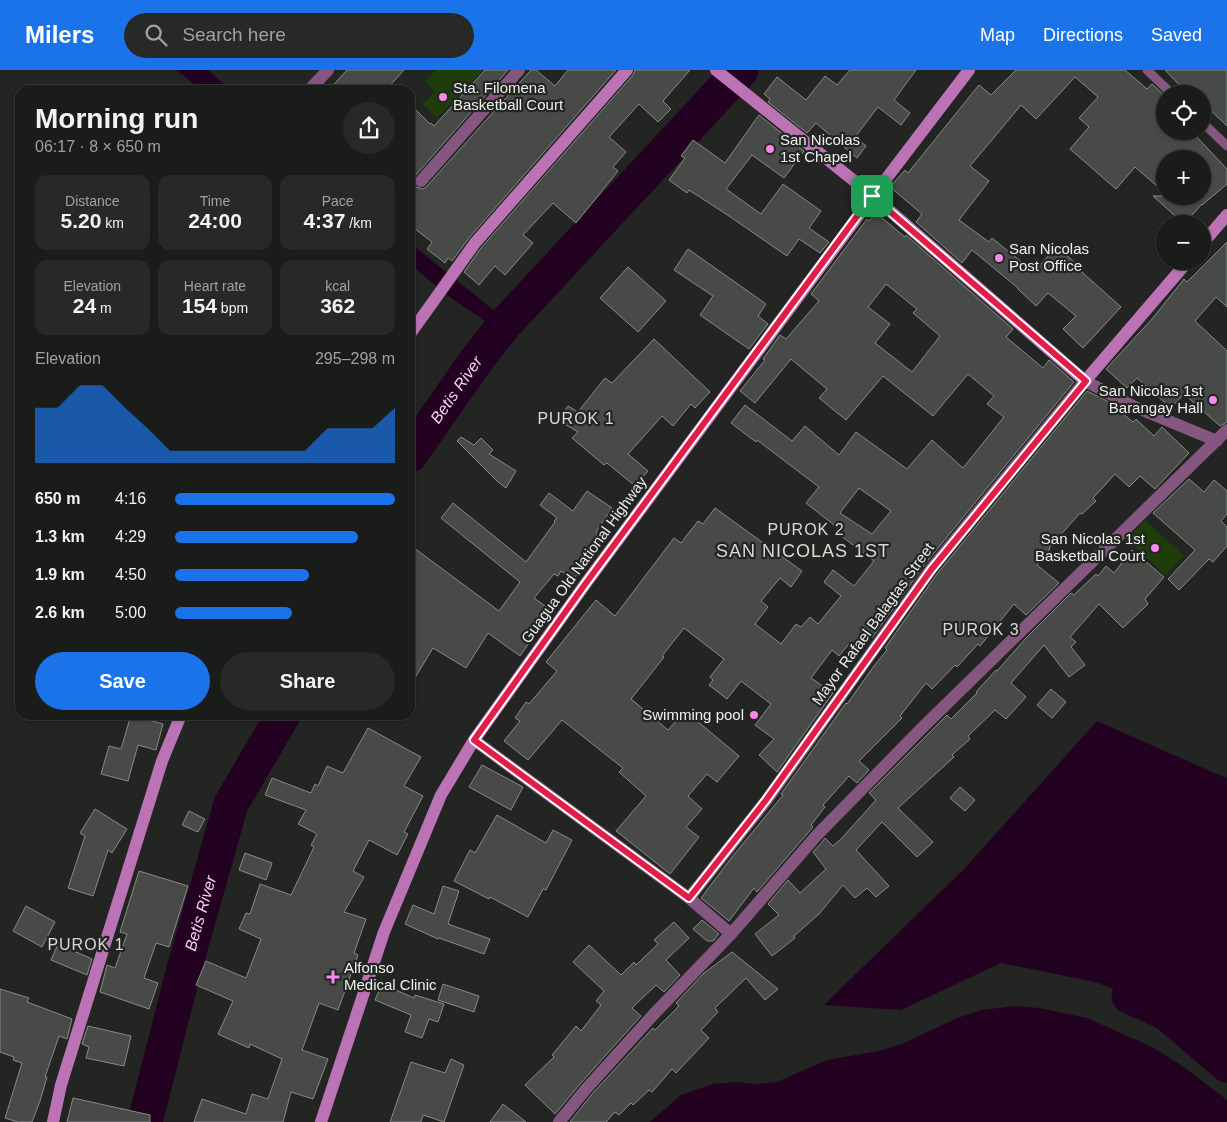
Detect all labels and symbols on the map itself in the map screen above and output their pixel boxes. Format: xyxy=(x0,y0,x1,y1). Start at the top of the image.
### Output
place label: Sta. Filomena Basketball Court xyxy=(453,79,564,113)
marker: Sta. Filomena Basketball Court xyxy=(437,91,449,103)
place label: San Nicolas 1st Chapel xyxy=(780,131,860,165)
marker: San Nicolas 1st Chapel xyxy=(764,143,776,155)
pin xyxy=(851,175,893,217)
place label: San Nicolas Post Office xyxy=(1009,240,1089,274)
marker: San Nicolas Post Office xyxy=(993,252,1005,264)
water label: Betis River xyxy=(427,353,486,426)
place label: San Nicolas 1st Barangay Hall xyxy=(1099,382,1204,416)
marker: San Nicolas 1st Barangay Hall xyxy=(1207,394,1219,406)
district label: PUROK 1 xyxy=(537,410,615,427)
street label: Guagua Old National Highway xyxy=(517,473,650,646)
district label: PUROK 2 xyxy=(767,521,845,538)
place label: San Nicolas 1st Basketball Court xyxy=(1035,530,1146,564)
street label: Mayor Rafael Balagtas Street xyxy=(808,539,938,708)
district label: SAN NICOLAS 1ST xyxy=(716,541,890,561)
marker: San Nicolas 1st Basketball Court xyxy=(1149,542,1161,554)
district label: PUROK 3 xyxy=(942,621,1020,638)
place label: Swimming pool xyxy=(642,706,744,723)
marker: Swimming pool xyxy=(748,709,760,721)
water label: Betis River xyxy=(182,873,219,953)
district label: PUROK 1 xyxy=(47,936,125,953)
place label: Alfonso Medical Clinic xyxy=(344,959,437,993)
marker: Alfonso Medical Clinic xyxy=(326,970,340,984)

